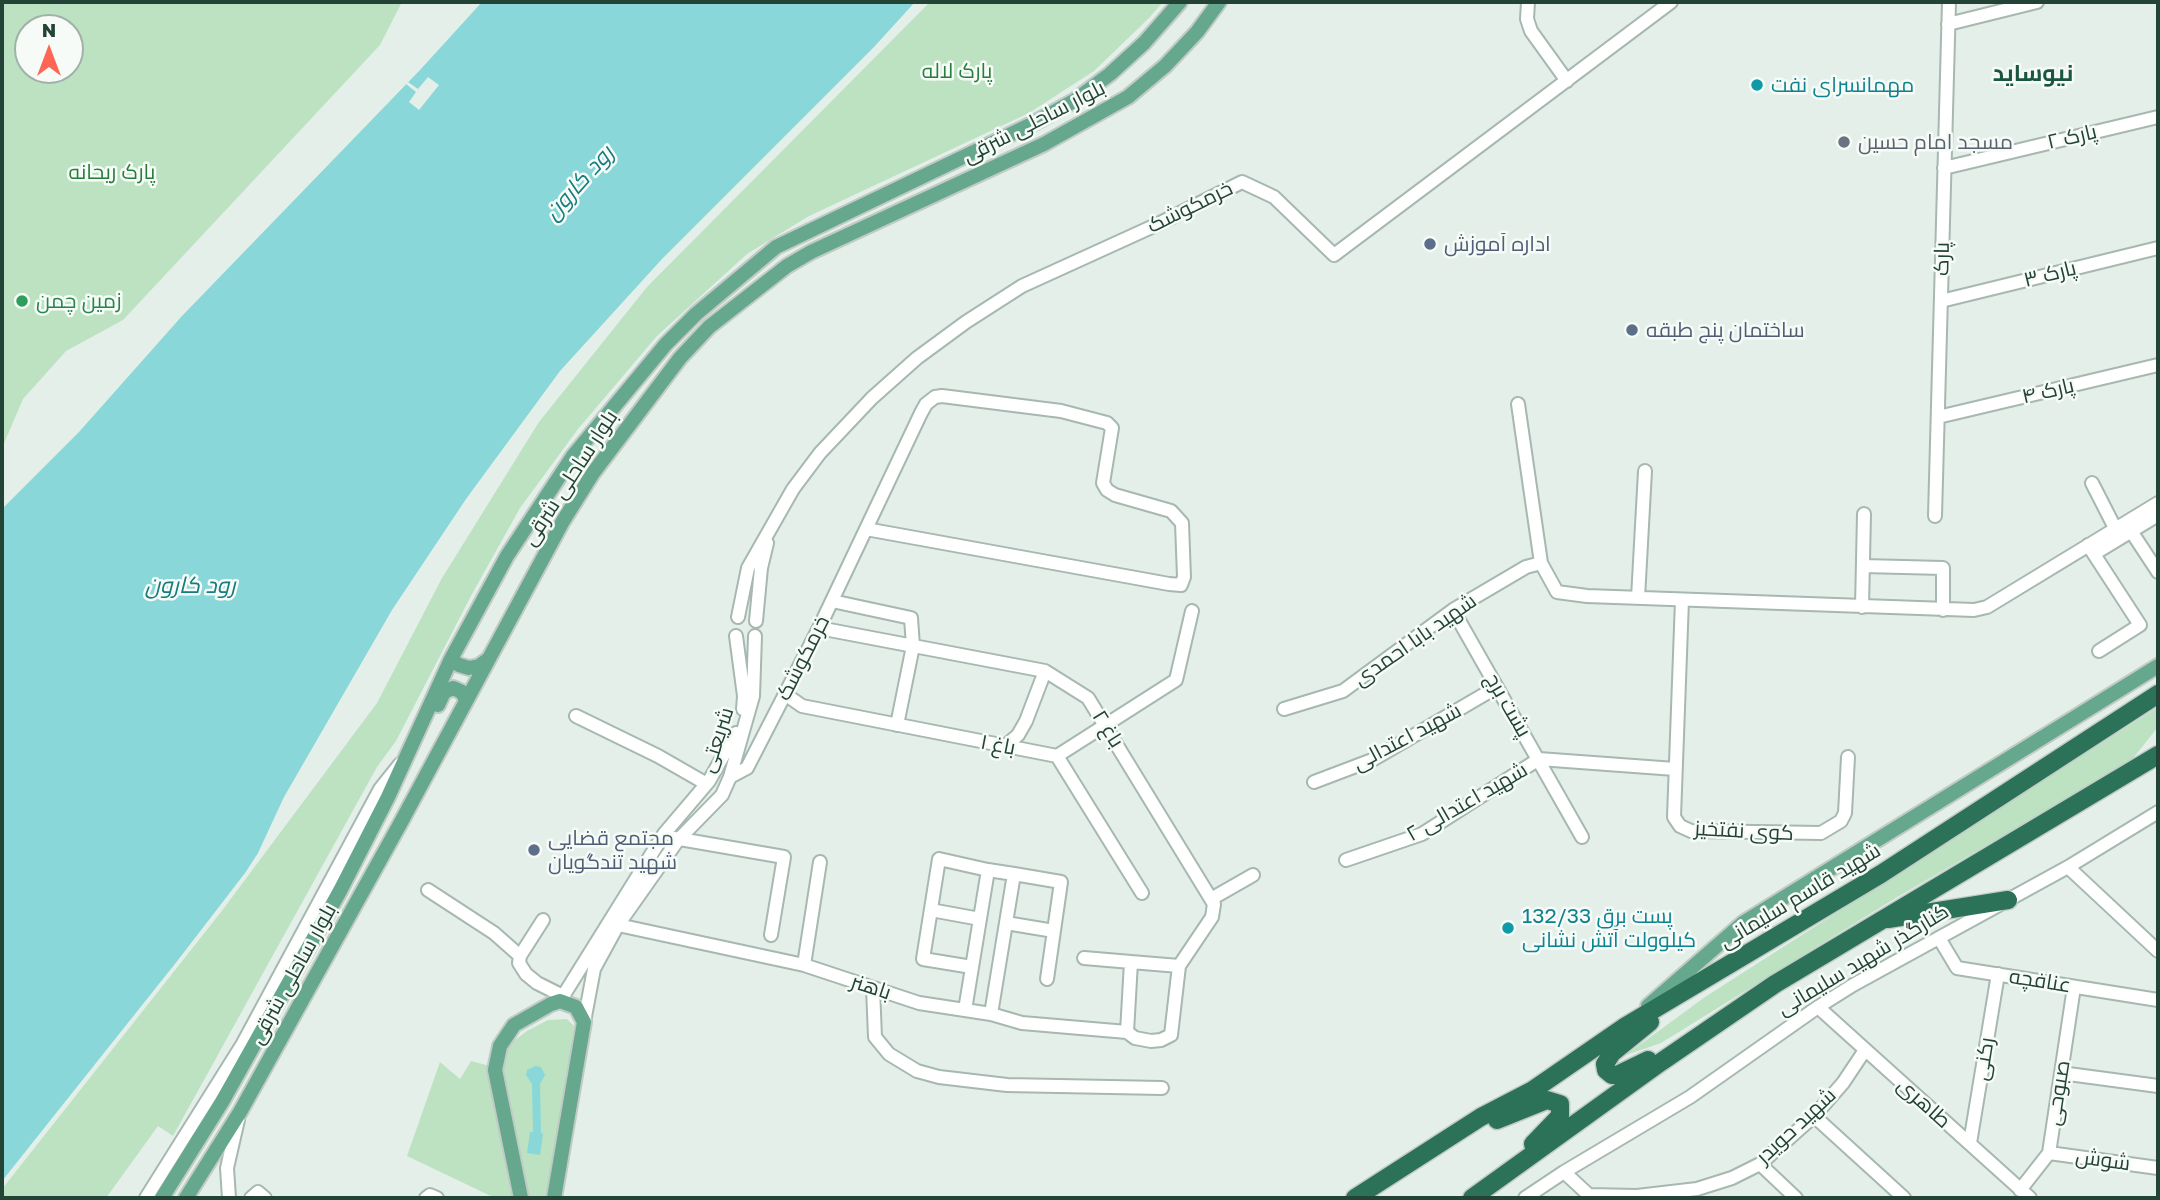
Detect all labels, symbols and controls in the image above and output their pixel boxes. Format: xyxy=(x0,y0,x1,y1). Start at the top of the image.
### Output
north arrow xyxy=(14,14,84,84)
text: N xyxy=(42,18,56,41)
park label: پارک لاله xyxy=(922,58,992,84)
district label: نیوساید xyxy=(1993,60,2073,88)
place label: مهمانسرای نفت xyxy=(1771,72,1914,98)
street label: بلوار ساحلی شرقی xyxy=(959,75,1109,169)
marker: مهمانسرای نفت xyxy=(1749,77,1765,93)
street label: پارک ۲ xyxy=(2045,119,2099,155)
place label: مسجد امام حسین xyxy=(1858,129,2013,155)
marker: مسجد امام حسین xyxy=(1836,134,1852,150)
water label: رود کارون xyxy=(538,140,620,226)
park label: پارک ریحانه xyxy=(69,159,155,185)
street label: خرمکوشک xyxy=(1143,176,1237,238)
place label: اداره آموزش xyxy=(1444,231,1551,257)
marker: اداره آموزش xyxy=(1422,236,1438,252)
street label: پارک xyxy=(1929,242,1955,276)
street label: پارک ۳ xyxy=(2021,255,2079,293)
place label: زمین چمن xyxy=(36,288,122,314)
marker: زمین چمن xyxy=(14,293,30,309)
place label: ساختمان پنج طبقه xyxy=(1646,317,1805,343)
marker: ساختمان پنج طبقه xyxy=(1624,322,1640,338)
street label: پارک ۴ xyxy=(2019,373,2077,409)
street label: بلوار ساحلی شرقی xyxy=(517,405,623,551)
water label: رود کارون xyxy=(145,572,235,600)
street label: شهید بابا احمدی xyxy=(1349,588,1481,692)
street label: خرمکوشک xyxy=(771,611,835,705)
street label: پشت برج xyxy=(1480,668,1536,742)
street label: شهید اعتدالی xyxy=(1348,698,1466,776)
street label: شریعتی xyxy=(695,704,739,776)
street label: باغ ۲ xyxy=(1087,705,1129,753)
street label: باغ ۱ xyxy=(978,729,1018,761)
street label: شهید اعتدالی ۲ xyxy=(1402,757,1532,847)
street label: کوی نفتخیز xyxy=(1694,816,1794,846)
place label: مجتمع قضایی شهید تندگویان xyxy=(548,825,677,875)
street label: شهید قاسم سلیمانی xyxy=(1715,838,1885,954)
marker: مجتمع قضایی شهید تندگویان xyxy=(526,842,542,858)
street label: بلوار ساحلی شرقی xyxy=(244,899,342,1049)
street label: کنارگذر شهید سلیمانی xyxy=(1773,899,1953,1021)
place label: پست برق 132/33 کیلوولت آتش نشانی xyxy=(1522,903,1696,953)
marker: پست برق 132/33 کیلوولت آتش نشانی xyxy=(1500,920,1516,936)
street label: عنافچه xyxy=(2007,964,2073,998)
street label: باهنر xyxy=(848,969,894,1005)
street label: رکنی xyxy=(1968,1036,2000,1082)
street label: صبوحی xyxy=(2040,1059,2076,1127)
street label: طاهری xyxy=(1892,1072,1956,1134)
street label: شهید حویدر xyxy=(1751,1083,1841,1169)
street label: شوش xyxy=(2074,1144,2132,1176)

